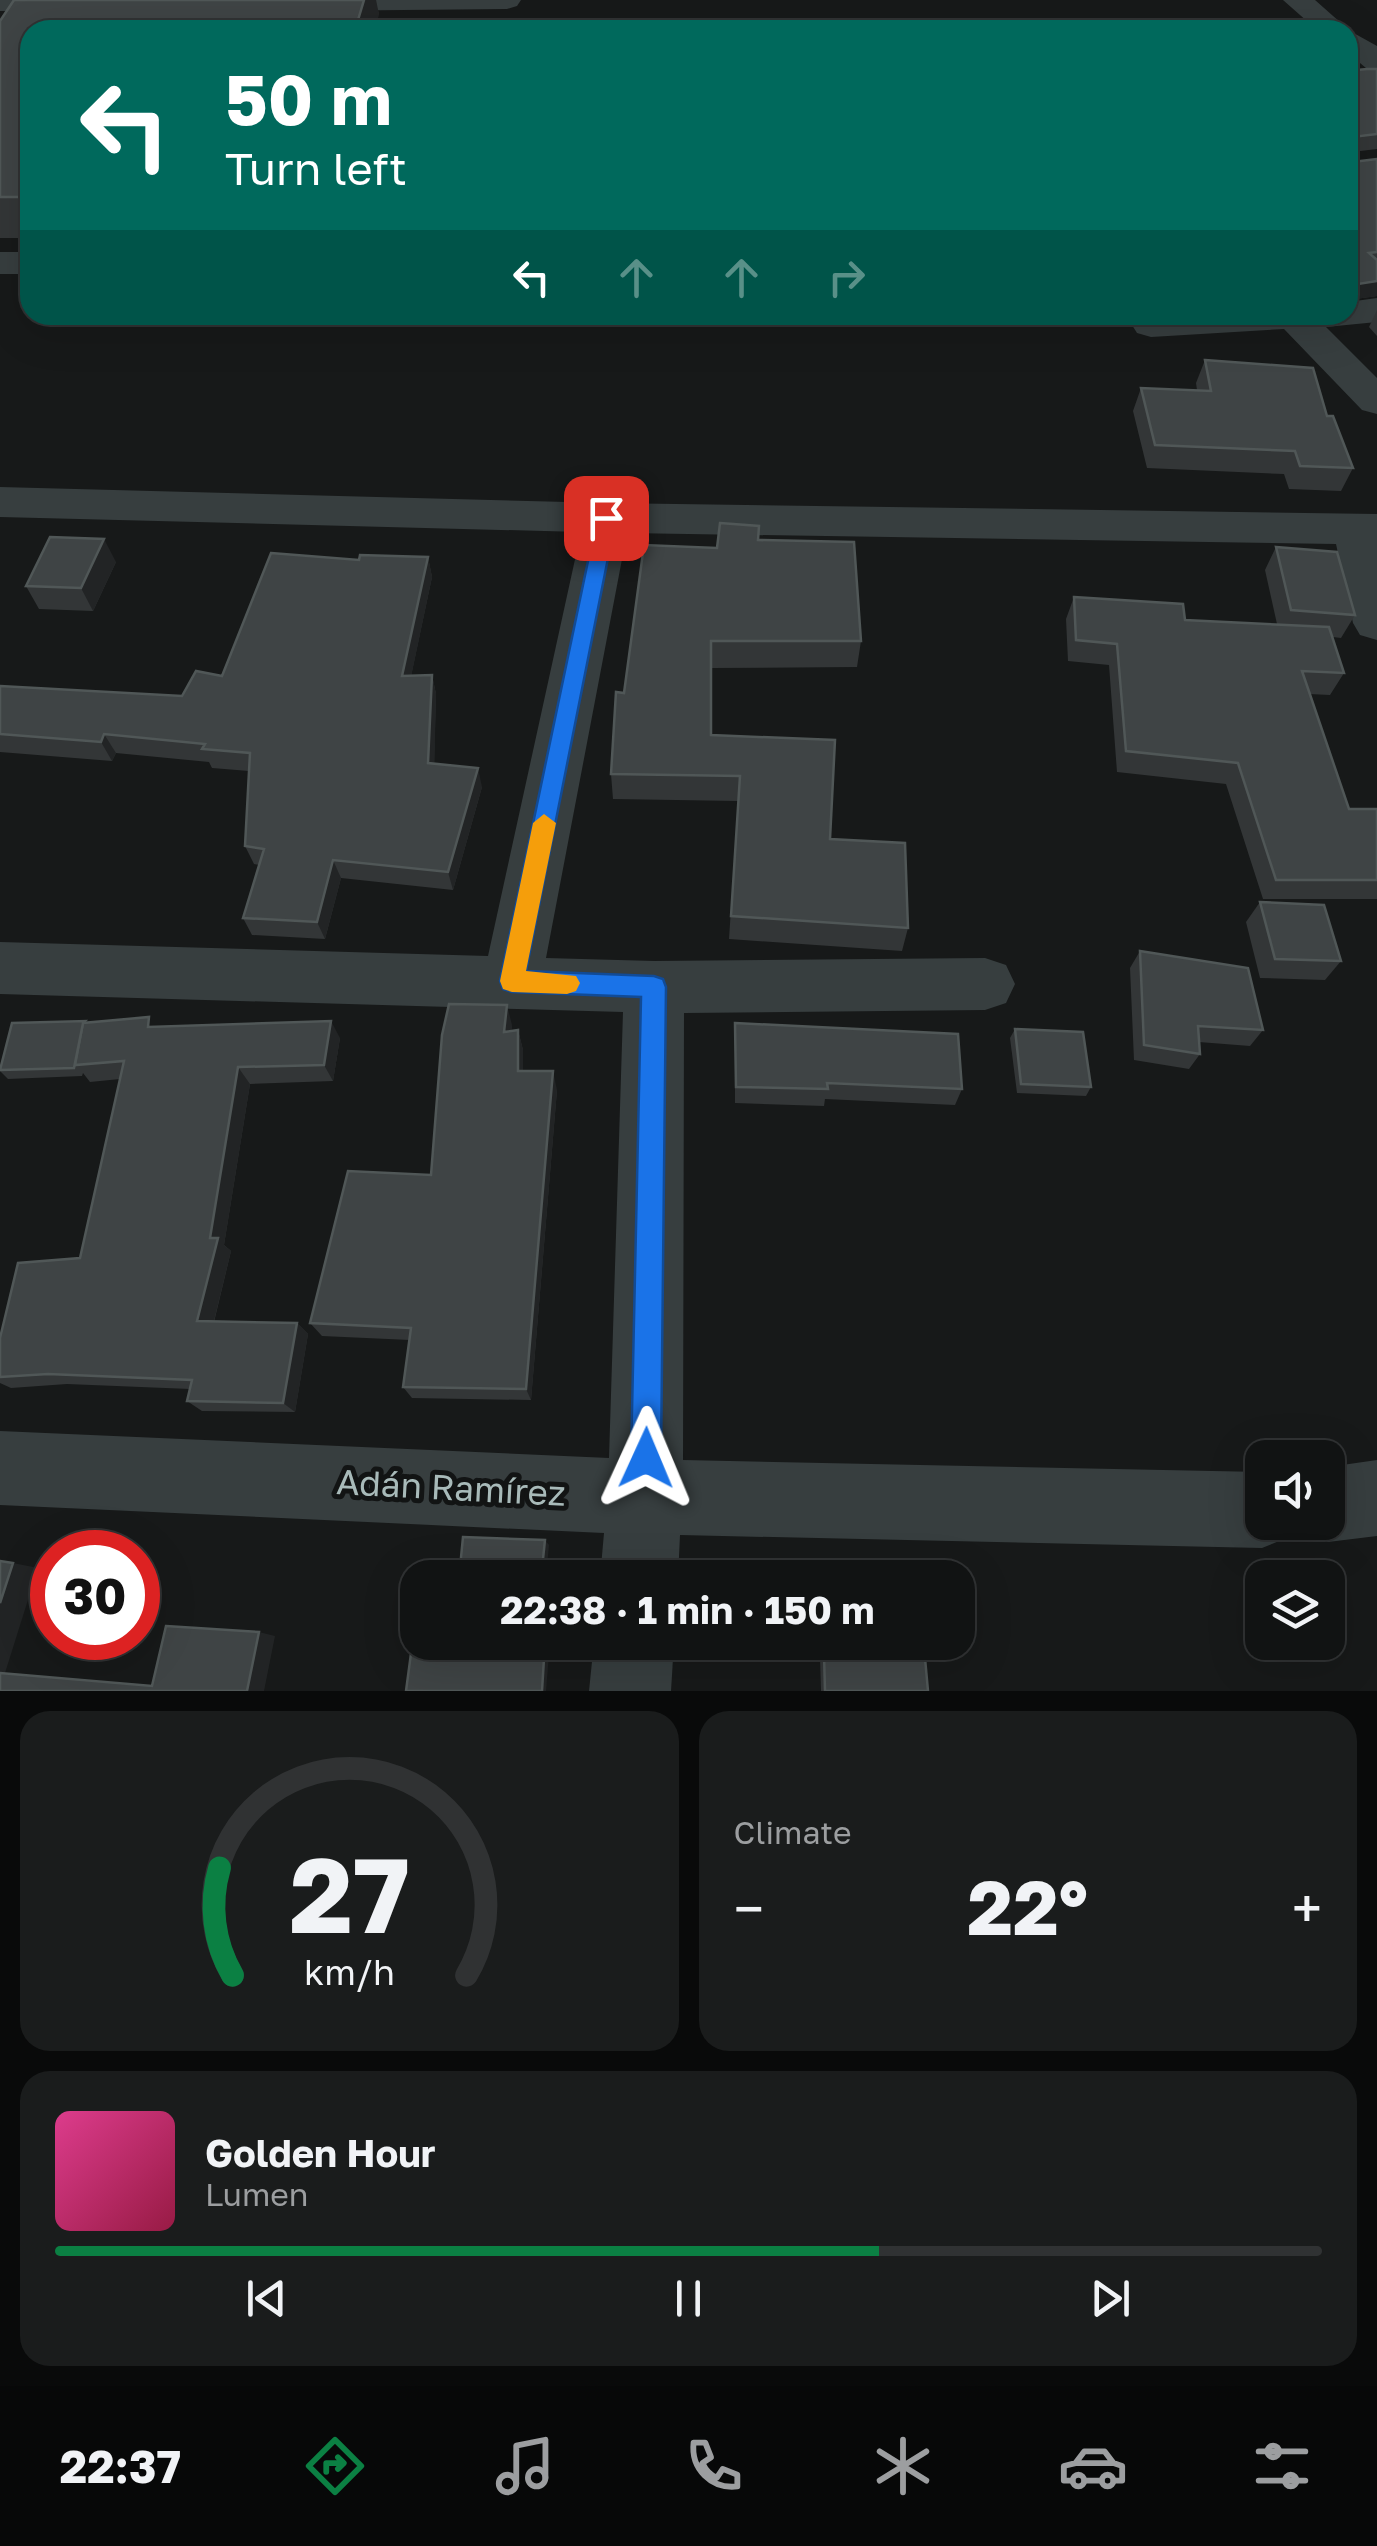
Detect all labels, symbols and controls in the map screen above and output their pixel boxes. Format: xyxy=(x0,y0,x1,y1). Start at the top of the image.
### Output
text: 50 m xyxy=(225,56,392,140)
icon: left xyxy=(60,60,190,190)
text: Turn left xyxy=(225,141,407,195)
icon: left xyxy=(504,250,559,305)
icon: ahead xyxy=(609,250,664,305)
icon: ahead xyxy=(714,250,769,305)
icon: right xyxy=(819,250,874,305)
pin xyxy=(564,476,649,561)
icon: arrive xyxy=(579,491,634,546)
position arrow xyxy=(594,1406,698,1510)
map controls xyxy=(1245,1440,1345,1660)
button: sound xyxy=(1245,1440,1345,1540)
street label: Adán Ramírez xyxy=(335,1460,567,1514)
speed limit sign: 30 xyxy=(30,1530,160,1660)
button: layers xyxy=(1245,1560,1345,1660)
text: 22:38 · 1 min · 150 m xyxy=(500,1587,875,1632)
text: Climate xyxy=(734,1813,852,1851)
text: 27 xyxy=(289,1831,409,1956)
text: 22° xyxy=(967,1861,1088,1952)
text: − xyxy=(734,1875,764,1941)
text: + xyxy=(1292,1875,1322,1941)
text: km/h xyxy=(304,1950,395,1993)
text: Golden Hour xyxy=(205,2130,436,2175)
text: Lumen xyxy=(205,2175,309,2213)
icon: previous xyxy=(239,2271,294,2326)
icon: pause xyxy=(661,2271,716,2326)
icon: next xyxy=(1083,2271,1138,2326)
icon: directions xyxy=(300,2431,370,2501)
icon: music xyxy=(490,2431,560,2501)
icon: phone xyxy=(679,2431,749,2501)
icon: climate xyxy=(868,2431,938,2501)
icon: car xyxy=(1058,2431,1128,2501)
icon: filters xyxy=(1247,2431,1317,2501)
text: 22:37 xyxy=(60,2439,181,2493)

